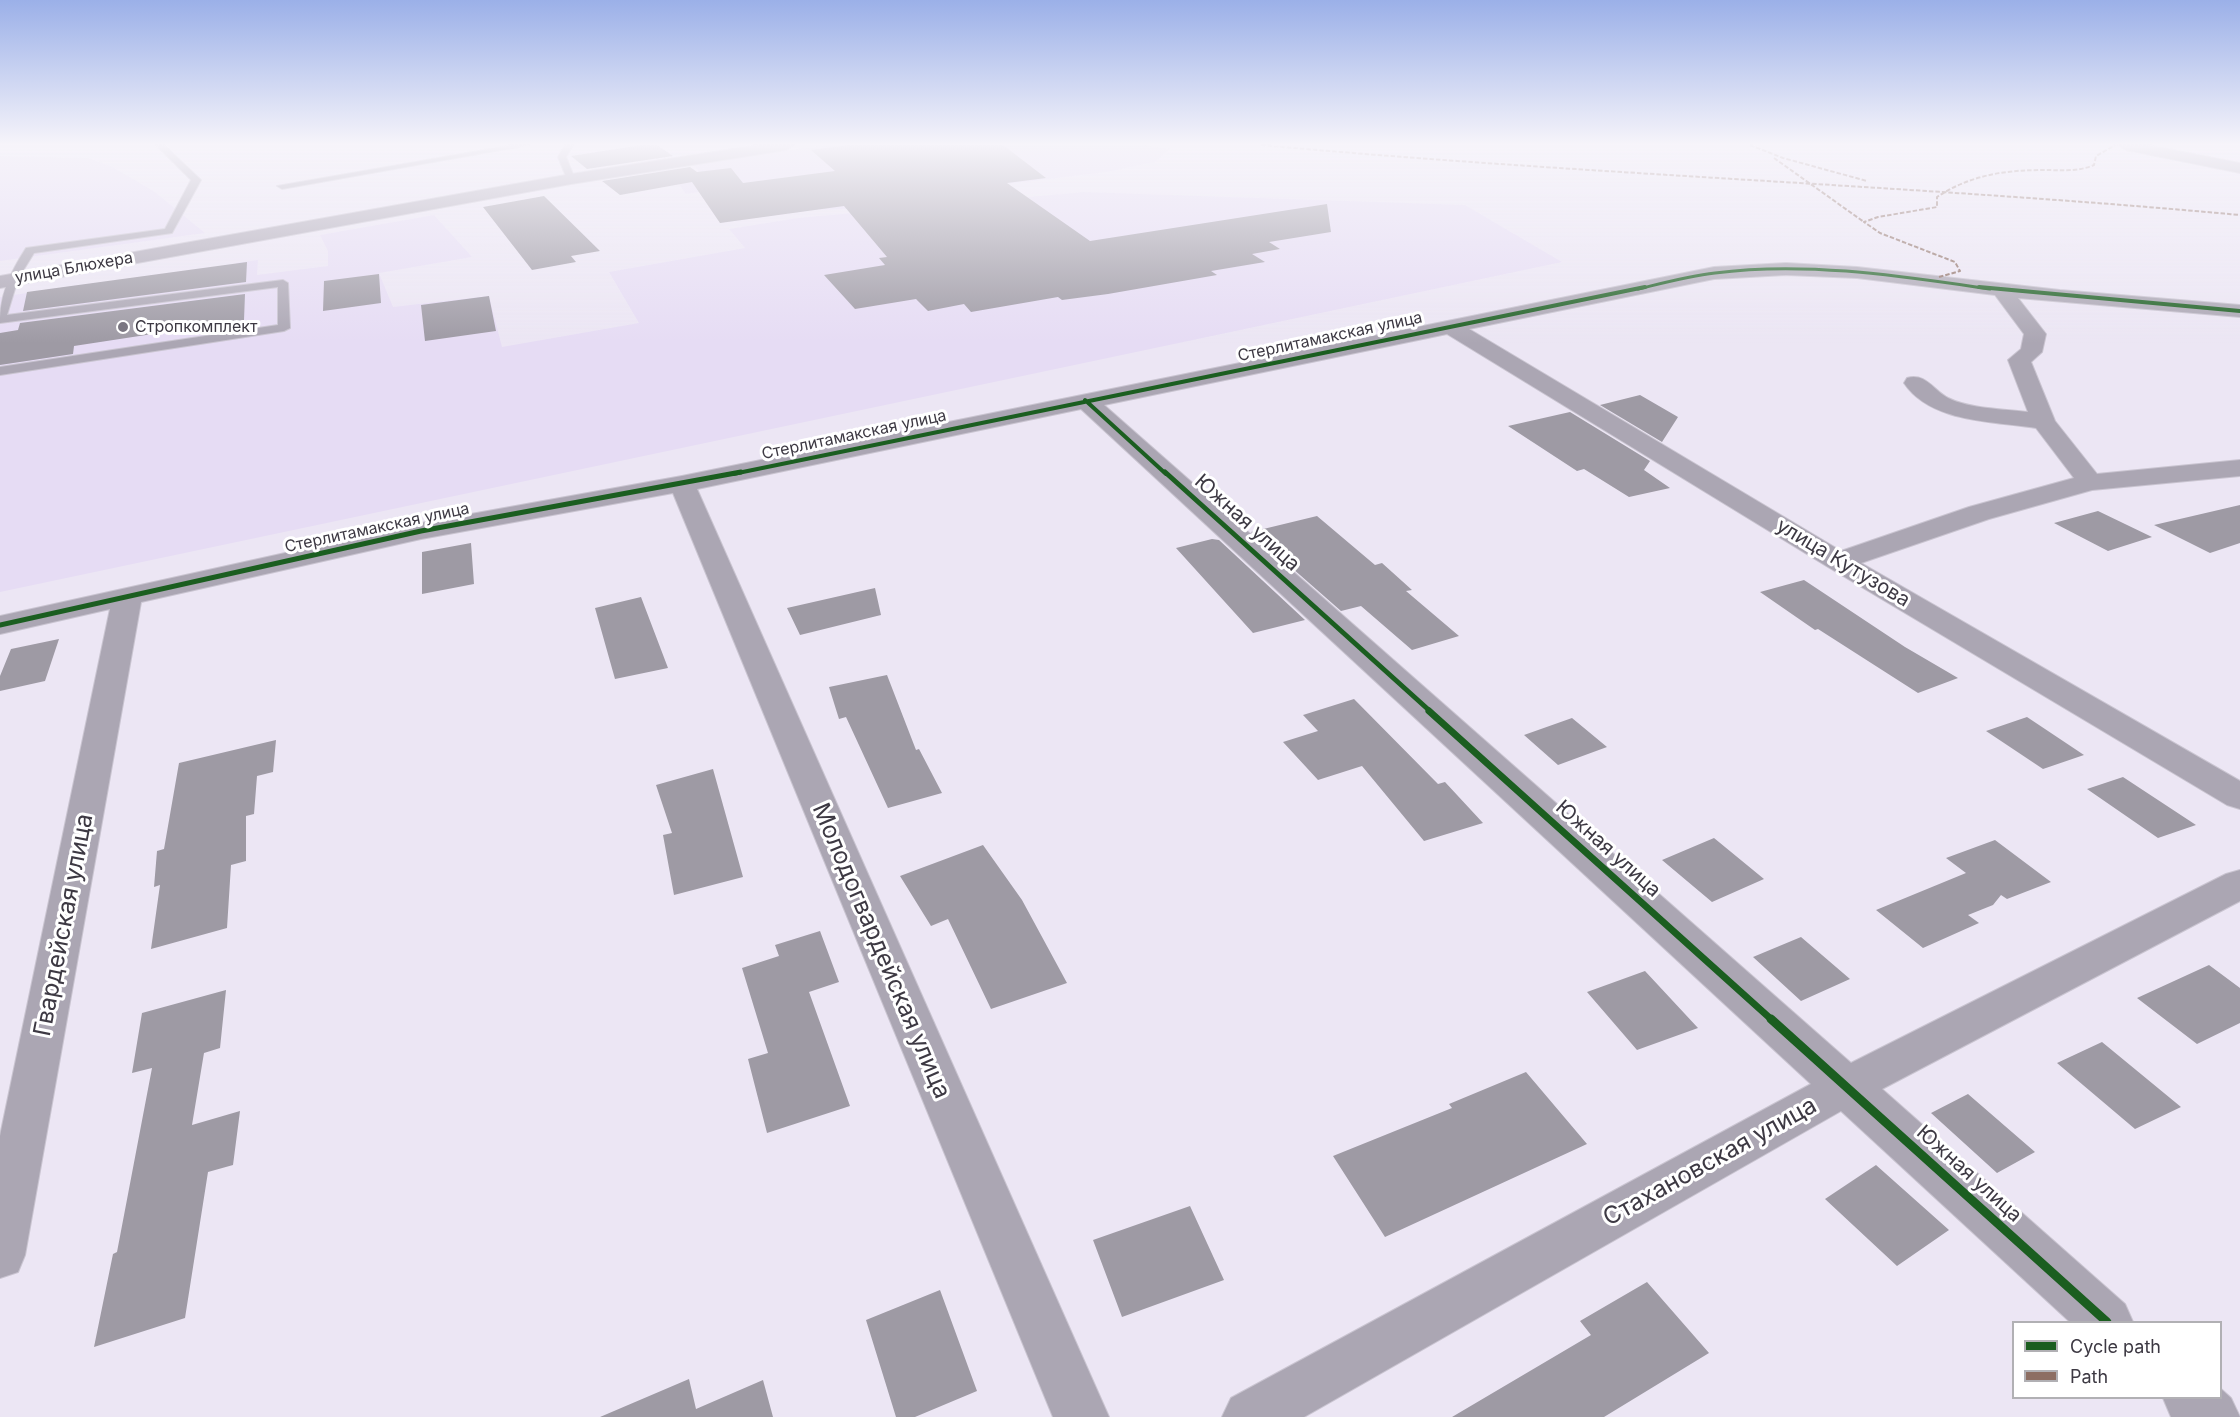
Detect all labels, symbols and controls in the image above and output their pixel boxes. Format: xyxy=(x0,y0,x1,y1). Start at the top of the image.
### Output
street label: улица Блюхера xyxy=(14,248,134,288)
street label: Стерлитамакская улица xyxy=(1236,308,1424,366)
place label: Стропкомплект xyxy=(135,317,257,337)
marker: Стропкомплект xyxy=(116,320,130,334)
street label: Стерлитамакская улица xyxy=(760,406,948,464)
street label: Южная улица xyxy=(1190,470,1304,576)
street label: Стерлитамакская улица xyxy=(283,499,471,557)
street label: улица Кутузова xyxy=(1772,514,1914,612)
street label: Южная улица xyxy=(1551,796,1665,902)
street label: Молодогвардейская улица xyxy=(806,799,956,1103)
street label: Гвардейская улица xyxy=(28,811,100,1039)
street label: Стахановская улица xyxy=(1598,1091,1822,1233)
street label: Южная улица xyxy=(1912,1121,2026,1227)
legend xyxy=(2012,1321,2222,1399)
text: Cycle path xyxy=(2070,1336,2161,1357)
text: Path xyxy=(2070,1366,2108,1387)

